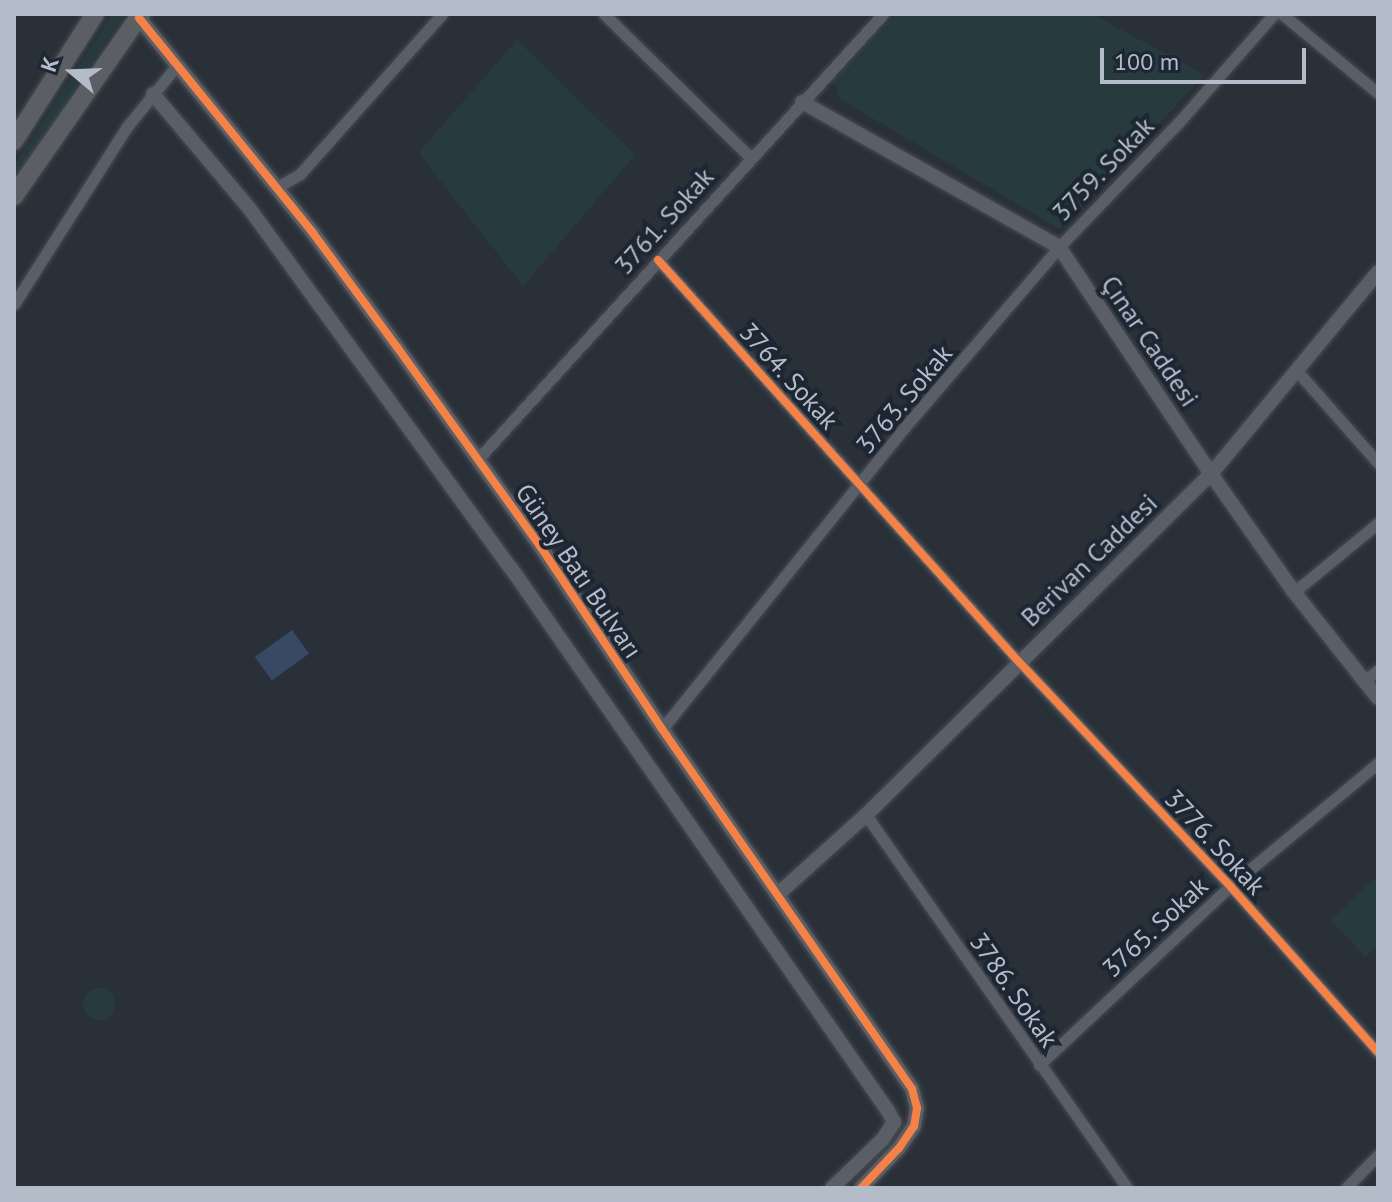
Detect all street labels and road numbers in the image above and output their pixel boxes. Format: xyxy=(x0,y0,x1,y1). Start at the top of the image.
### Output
street label: 3759. Sokak xyxy=(1045,110,1161,228)
street label: 3761. Sokak xyxy=(607,160,721,282)
street label: Çınar Caddesi xyxy=(1095,270,1205,412)
street label: 3764. Sokak xyxy=(732,315,846,437)
street label: 3763. Sokak xyxy=(849,337,959,461)
street label: Güney Batı Bulvarı xyxy=(509,477,649,665)
street label: Berivan Caddesi xyxy=(1014,487,1164,633)
street label: 3776. Sokak xyxy=(1158,782,1272,902)
street label: 3765. Sokak xyxy=(1095,870,1215,984)
street label: 3786. Sokak xyxy=(963,926,1065,1054)

